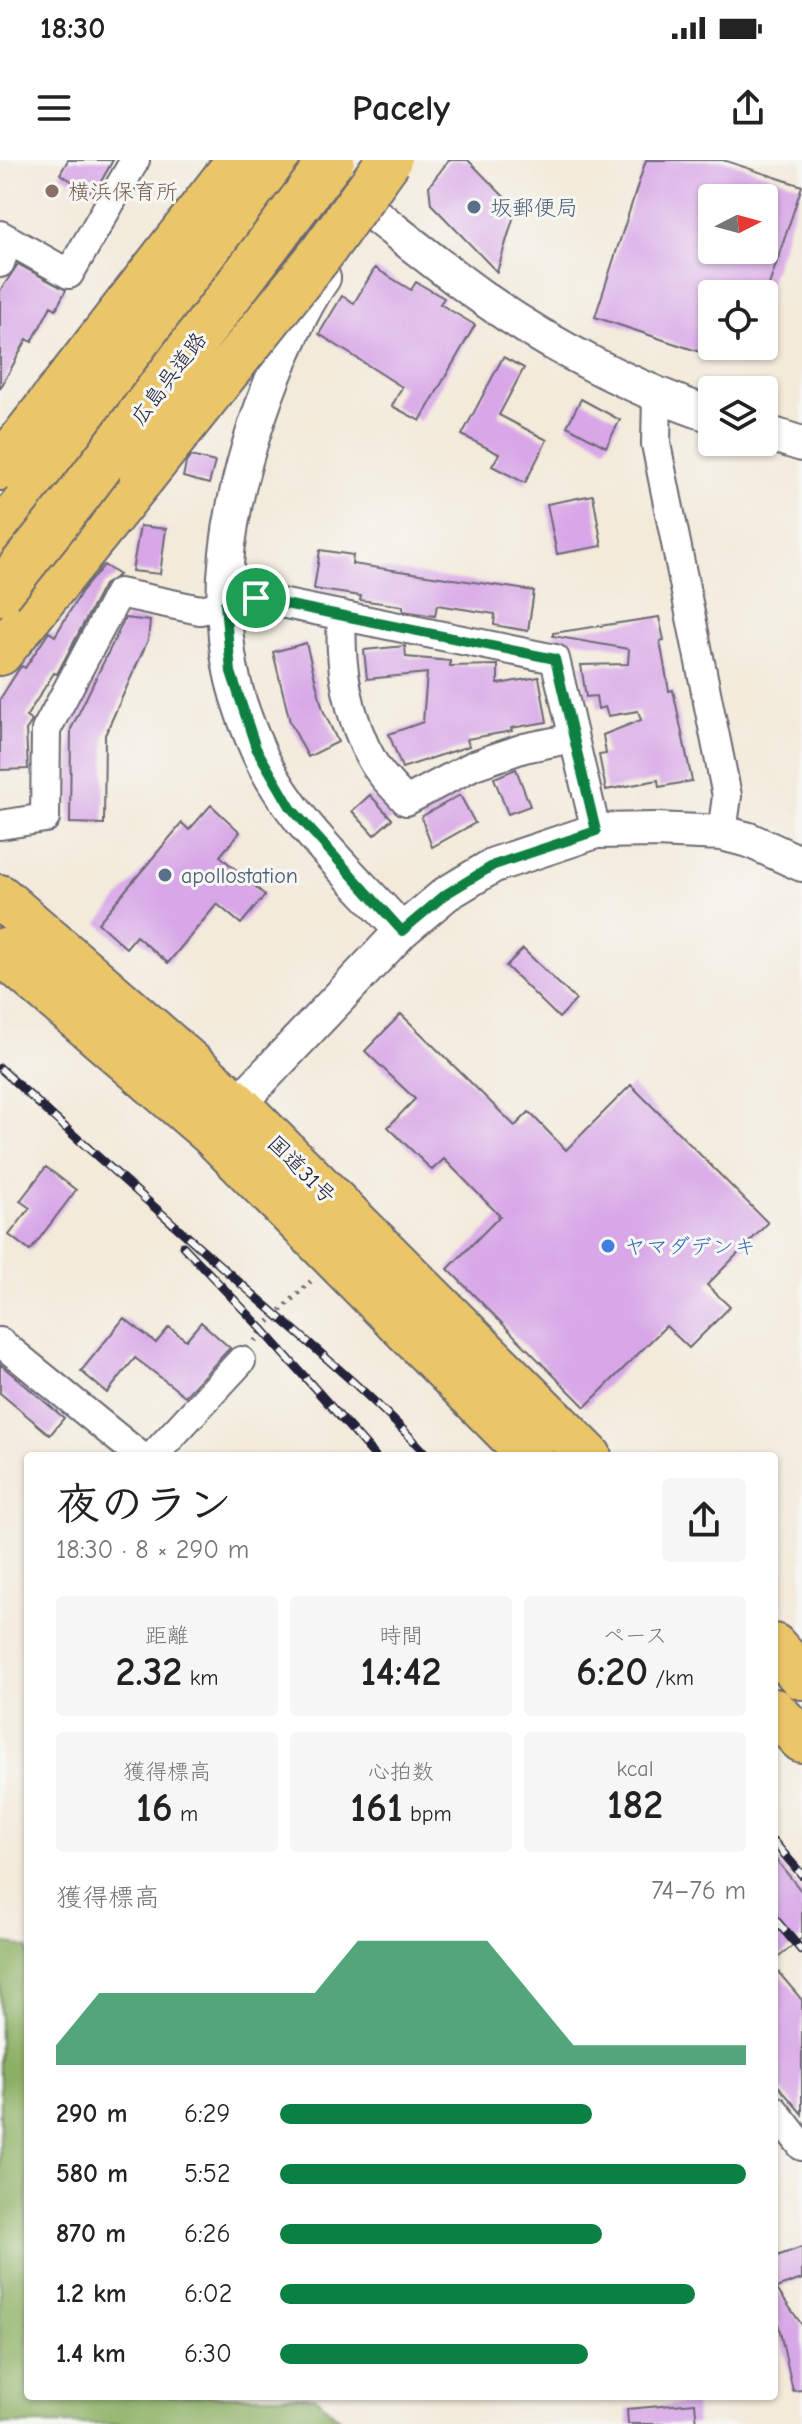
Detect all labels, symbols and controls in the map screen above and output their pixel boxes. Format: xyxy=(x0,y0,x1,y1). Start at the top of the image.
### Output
text: 18:30 xyxy=(40,11,105,46)
icon: menu xyxy=(32,86,76,130)
icon: share xyxy=(726,86,770,130)
text: Pacely xyxy=(352,88,450,129)
place label: 横浜保育所 xyxy=(68,179,178,205)
marker: 横浜保育所 xyxy=(43,182,61,200)
north arrow xyxy=(698,184,778,264)
map controls xyxy=(698,184,778,456)
place label: 坂郵便局 xyxy=(490,195,578,221)
marker: 坂郵便局 xyxy=(465,198,483,216)
button: locate xyxy=(698,280,778,360)
street label: 広島呉道路 xyxy=(125,327,212,430)
button: layers xyxy=(698,376,778,456)
pin xyxy=(222,564,290,632)
icon: arrive xyxy=(234,576,278,620)
place label: apollostation xyxy=(181,863,298,889)
marker: apollostation xyxy=(156,866,174,884)
street label: 国道31号 xyxy=(262,1130,341,1209)
place label: ヤマダデンキ xyxy=(624,1234,756,1260)
marker: ヤマダデンキ xyxy=(599,1237,617,1255)
button: share xyxy=(662,1478,746,1562)
text: 夜のラン xyxy=(56,1479,232,1530)
text: 18:30 · 8 × 290 m xyxy=(56,1535,249,1565)
text: 距離 xyxy=(145,1623,189,1649)
text: 時間 xyxy=(379,1623,423,1649)
text: ペース xyxy=(603,1623,667,1649)
text: 2.32 xyxy=(115,1649,182,1695)
text: 14:42 xyxy=(360,1649,442,1695)
text: 6:20 xyxy=(576,1649,648,1695)
text: km xyxy=(182,1665,219,1691)
text: /km xyxy=(648,1665,694,1691)
text: kcal xyxy=(617,1756,653,1782)
text: 獲得標高 xyxy=(123,1759,211,1785)
text: 心拍数 xyxy=(368,1759,434,1785)
text: 182 xyxy=(607,1782,663,1828)
text: 16 xyxy=(136,1785,173,1831)
text: 161 xyxy=(350,1785,403,1831)
text: m xyxy=(173,1801,198,1827)
text: bpm xyxy=(403,1801,452,1827)
text: 74–76 m xyxy=(651,1876,746,1906)
text: 獲得標高 xyxy=(56,1883,160,1913)
text: 290 m xyxy=(56,2099,127,2129)
text: 6:29 xyxy=(184,2099,230,2129)
text: 580 m xyxy=(56,2159,128,2189)
text: 5:52 xyxy=(184,2159,231,2189)
text: 870 m xyxy=(56,2219,126,2249)
text: 6:26 xyxy=(184,2219,231,2249)
text: 1.2 km xyxy=(56,2279,127,2309)
text: 6:02 xyxy=(184,2279,232,2309)
text: 1.4 km xyxy=(56,2339,126,2369)
text: 6:30 xyxy=(184,2339,232,2369)

